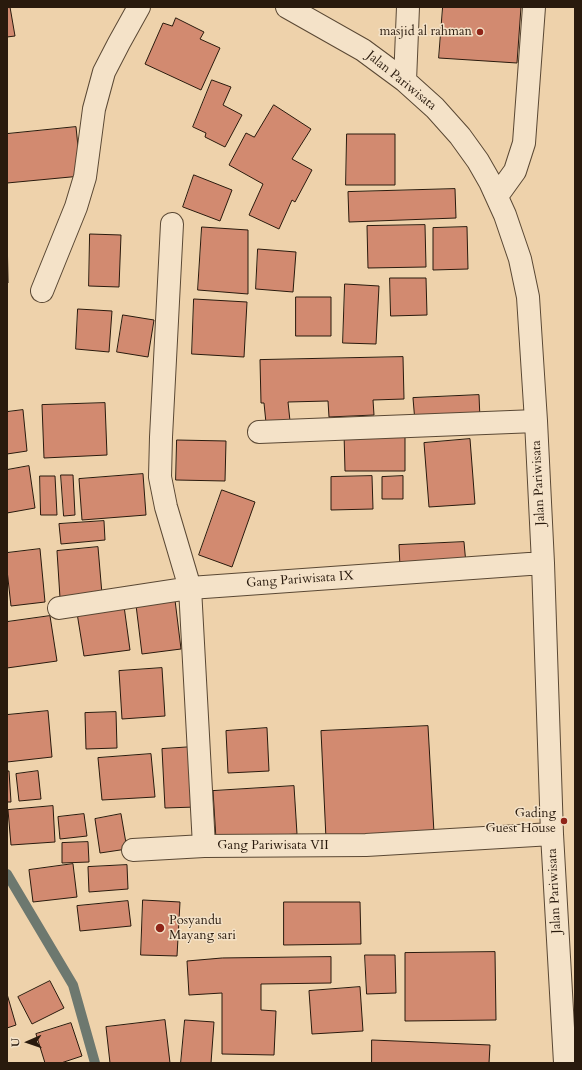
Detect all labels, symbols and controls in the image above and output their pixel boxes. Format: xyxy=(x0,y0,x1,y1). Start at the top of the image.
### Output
place label: masjid al rahman xyxy=(379,24,472,40)
marker: masjid al rahman xyxy=(475,27,485,37)
street label: Jalan Pariwisata xyxy=(363,48,439,114)
street label: Jalan Pariwisata xyxy=(529,440,549,526)
street label: Gang Pariwisata IX xyxy=(246,568,354,592)
place label: Gading Guest House xyxy=(485,806,556,837)
marker: Gading Guest House xyxy=(559,816,569,826)
street label: Gang Pariwisata VII xyxy=(217,838,329,854)
street label: Jalan Pariwisata xyxy=(545,848,565,934)
place label: Posyandu Mayang sari xyxy=(169,913,236,944)
marker: Posyandu Mayang sari xyxy=(154,922,166,934)
north arrow xyxy=(8,1022,48,1062)
text: U xyxy=(8,1038,23,1047)

